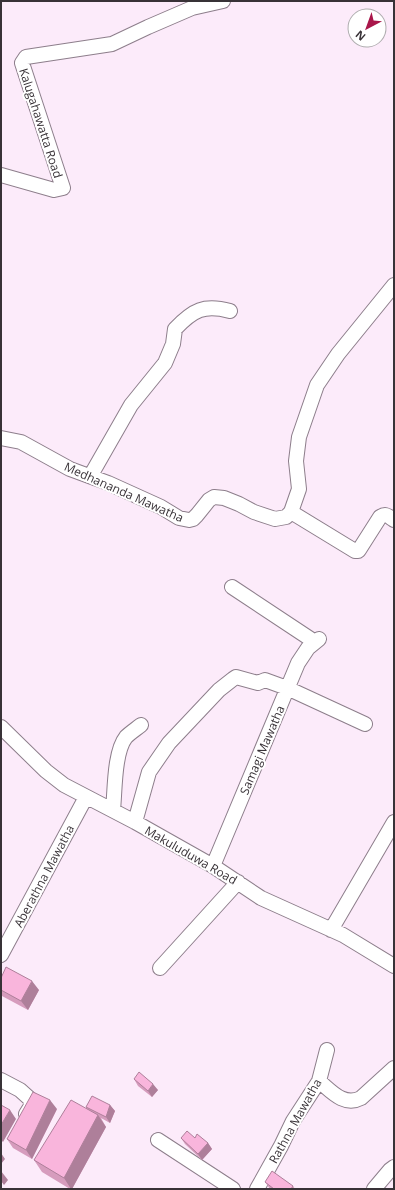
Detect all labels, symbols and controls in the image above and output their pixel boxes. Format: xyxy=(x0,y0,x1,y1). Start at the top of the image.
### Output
north arrow xyxy=(347,8,387,48)
text: N xyxy=(352,27,368,45)
street label: Kalugahawatta Road xyxy=(15,66,67,180)
street label: Medhananda Mawatha xyxy=(62,458,186,526)
street label: Samagi Mawatha xyxy=(236,703,288,797)
street label: Aberathna Mawatha xyxy=(10,822,78,930)
street label: Makuluduwa Road xyxy=(142,822,240,888)
street label: Rathna Mawatha xyxy=(265,1076,325,1166)

